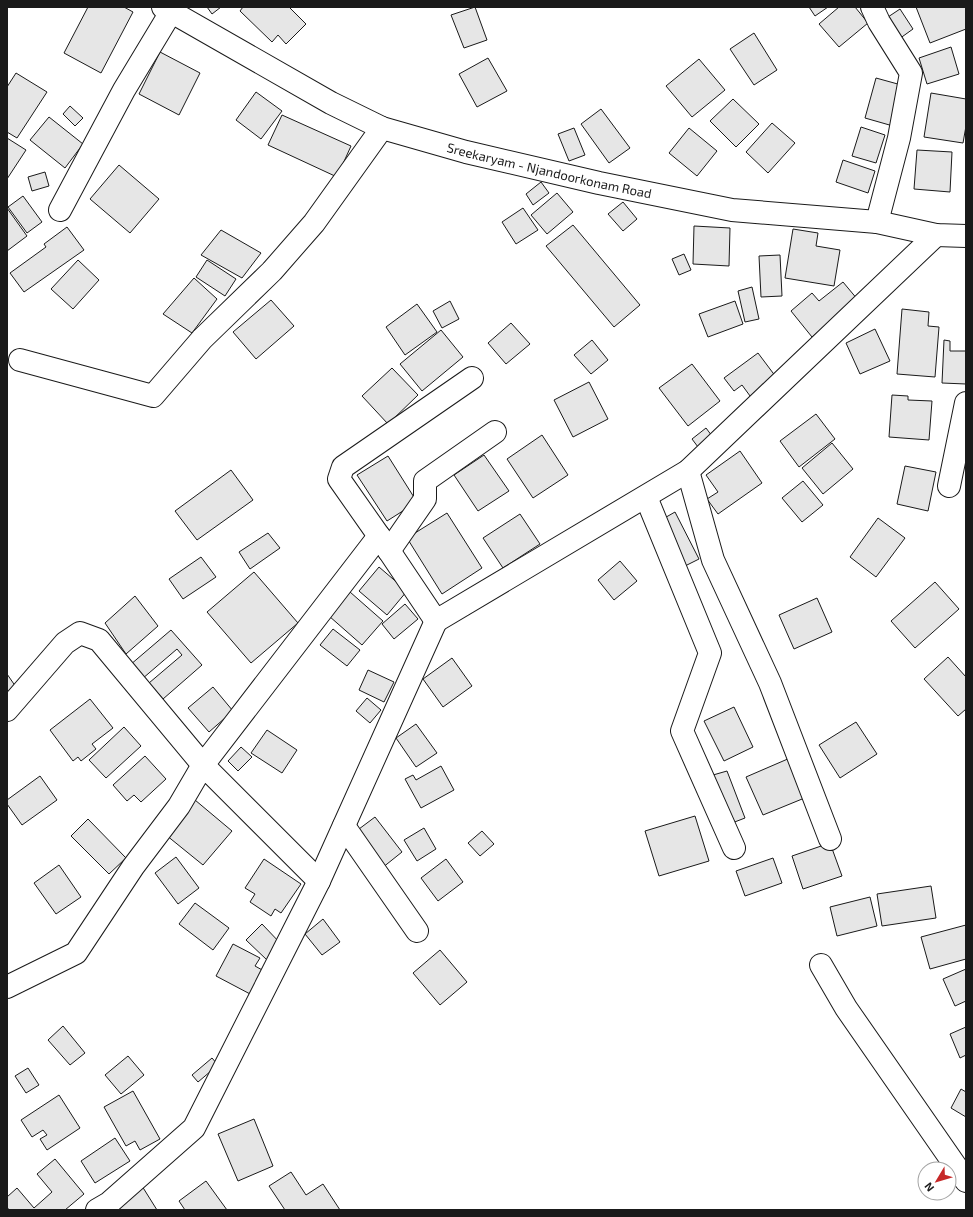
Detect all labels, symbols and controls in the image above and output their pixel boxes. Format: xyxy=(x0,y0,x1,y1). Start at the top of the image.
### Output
street label: Sreekaryam - Njandoorkonam Road xyxy=(445,139,653,202)
north arrow xyxy=(917,1161,957,1201)
text: N xyxy=(921,1180,936,1195)

